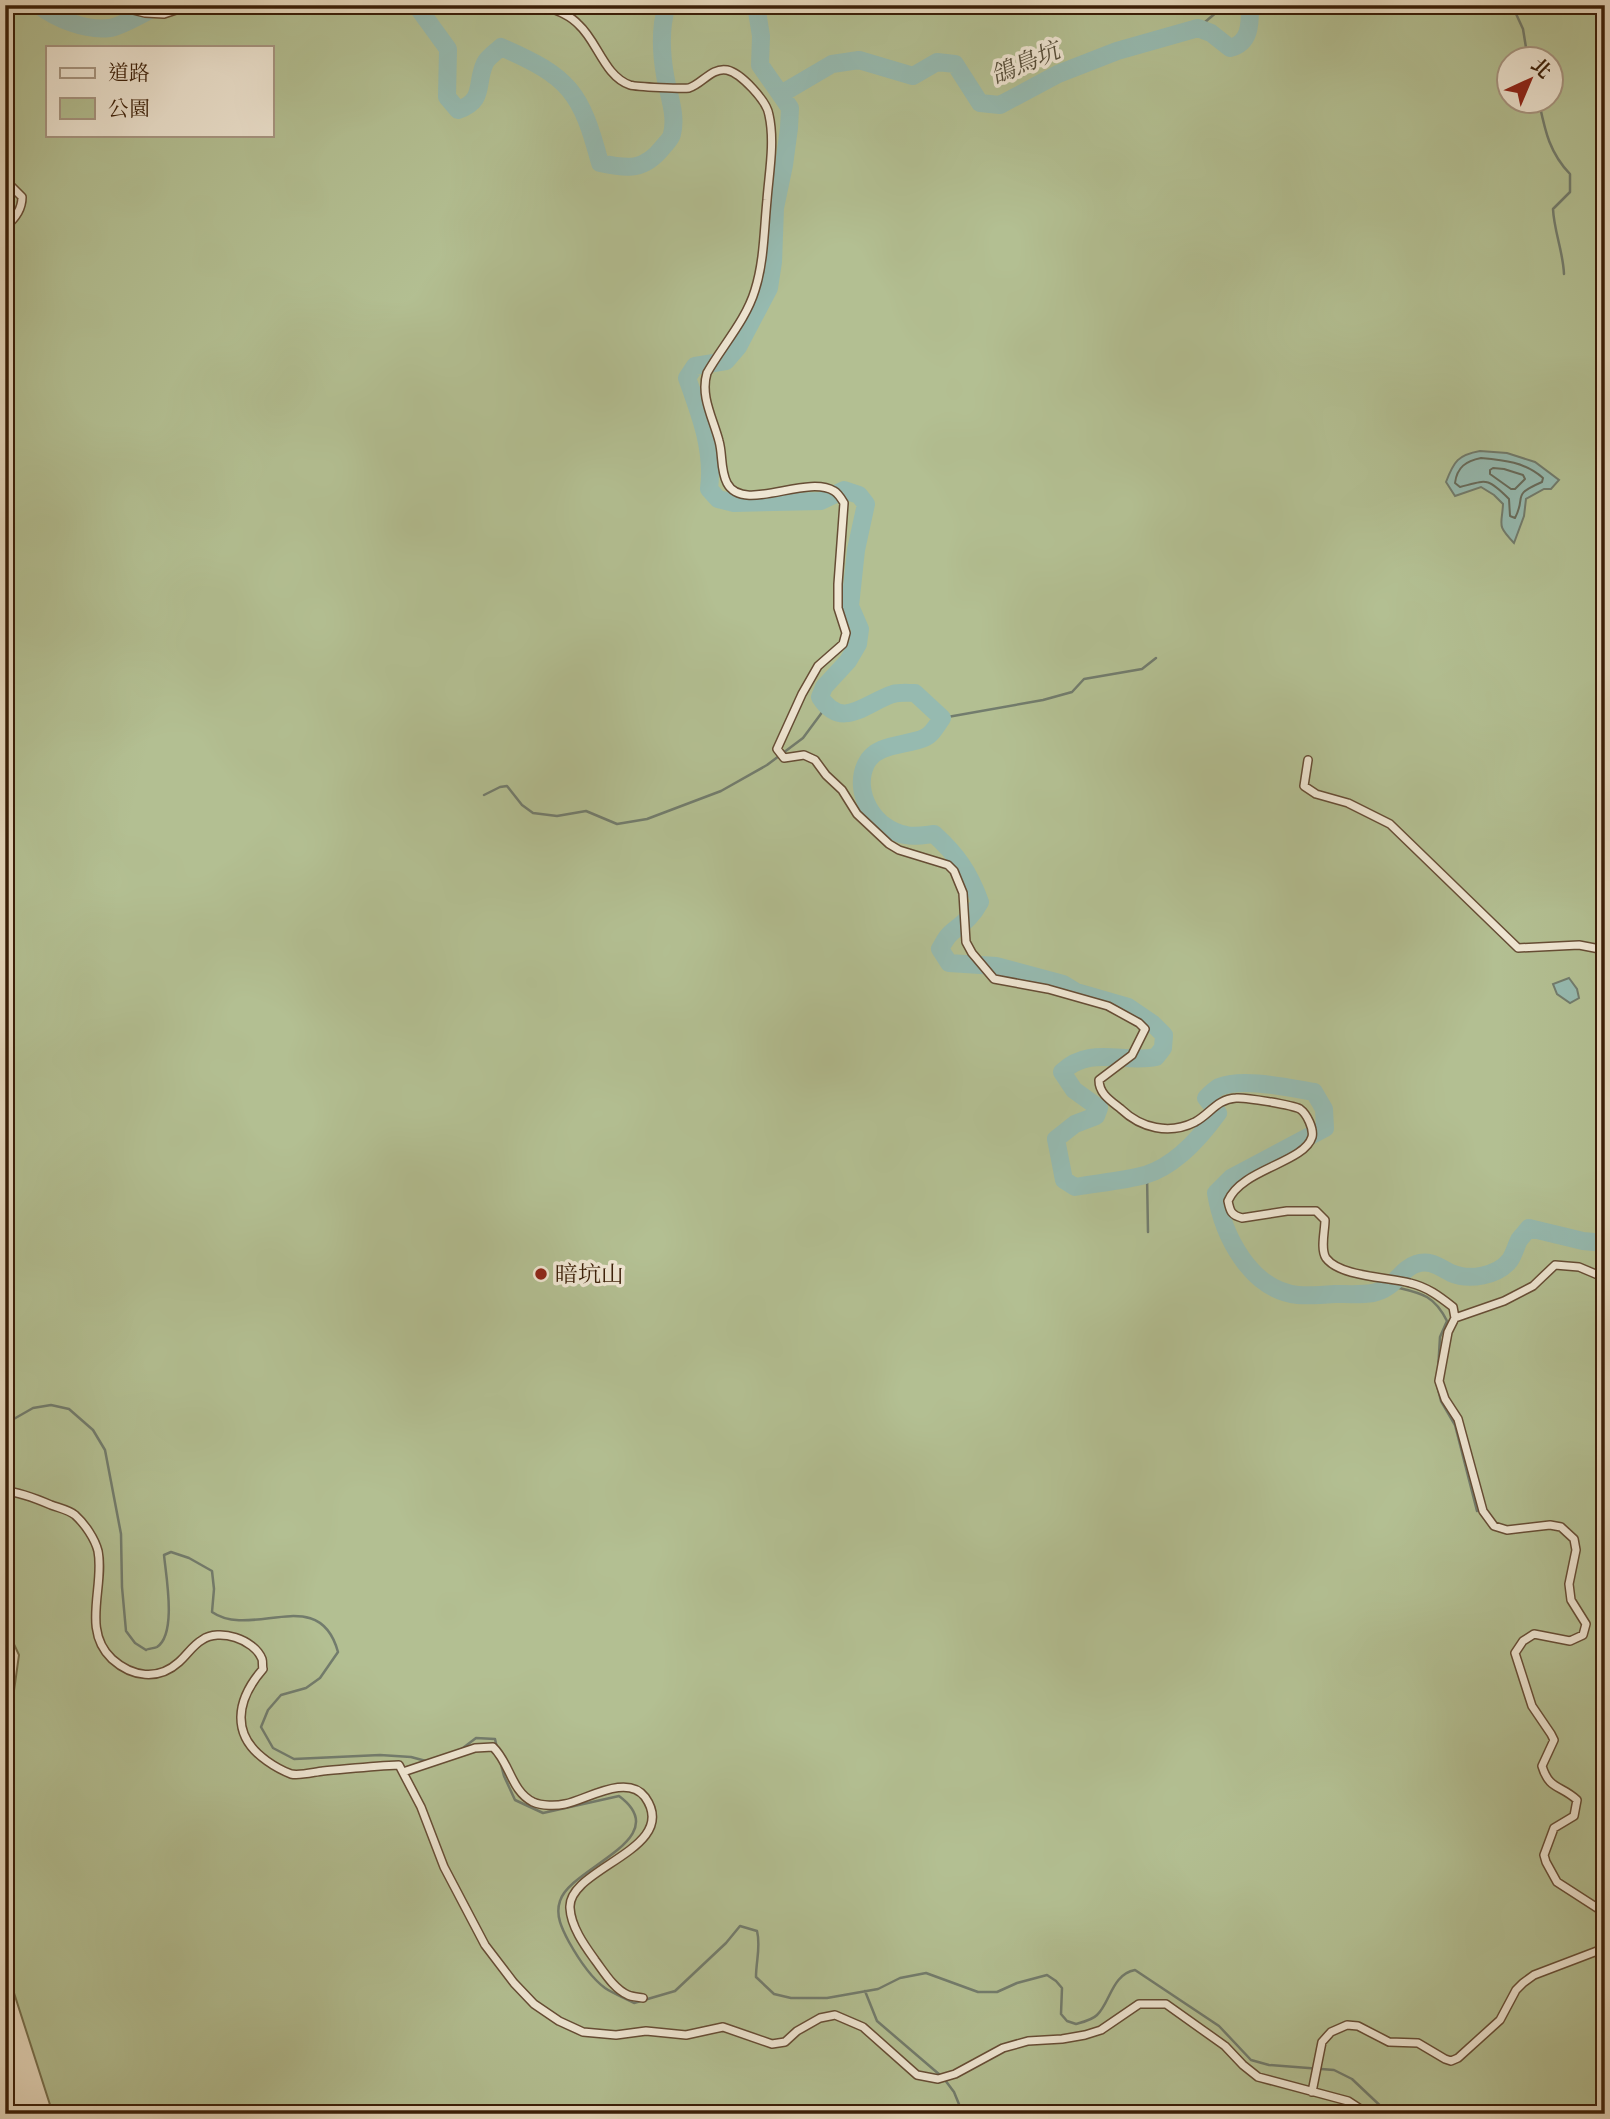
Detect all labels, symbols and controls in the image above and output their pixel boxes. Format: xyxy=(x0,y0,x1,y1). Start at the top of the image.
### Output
water label: 鴿鳥坑 xyxy=(986,34,1067,90)
legend xyxy=(46,46,273,136)
north arrow xyxy=(1494,46,1564,116)
text: 北 xyxy=(1527,53,1556,83)
text: 道路 xyxy=(108,60,150,85)
text: 公園 xyxy=(108,96,150,121)
place label: 暗坑山 xyxy=(555,1260,624,1288)
marker: 暗坑山 xyxy=(533,1266,549,1282)

